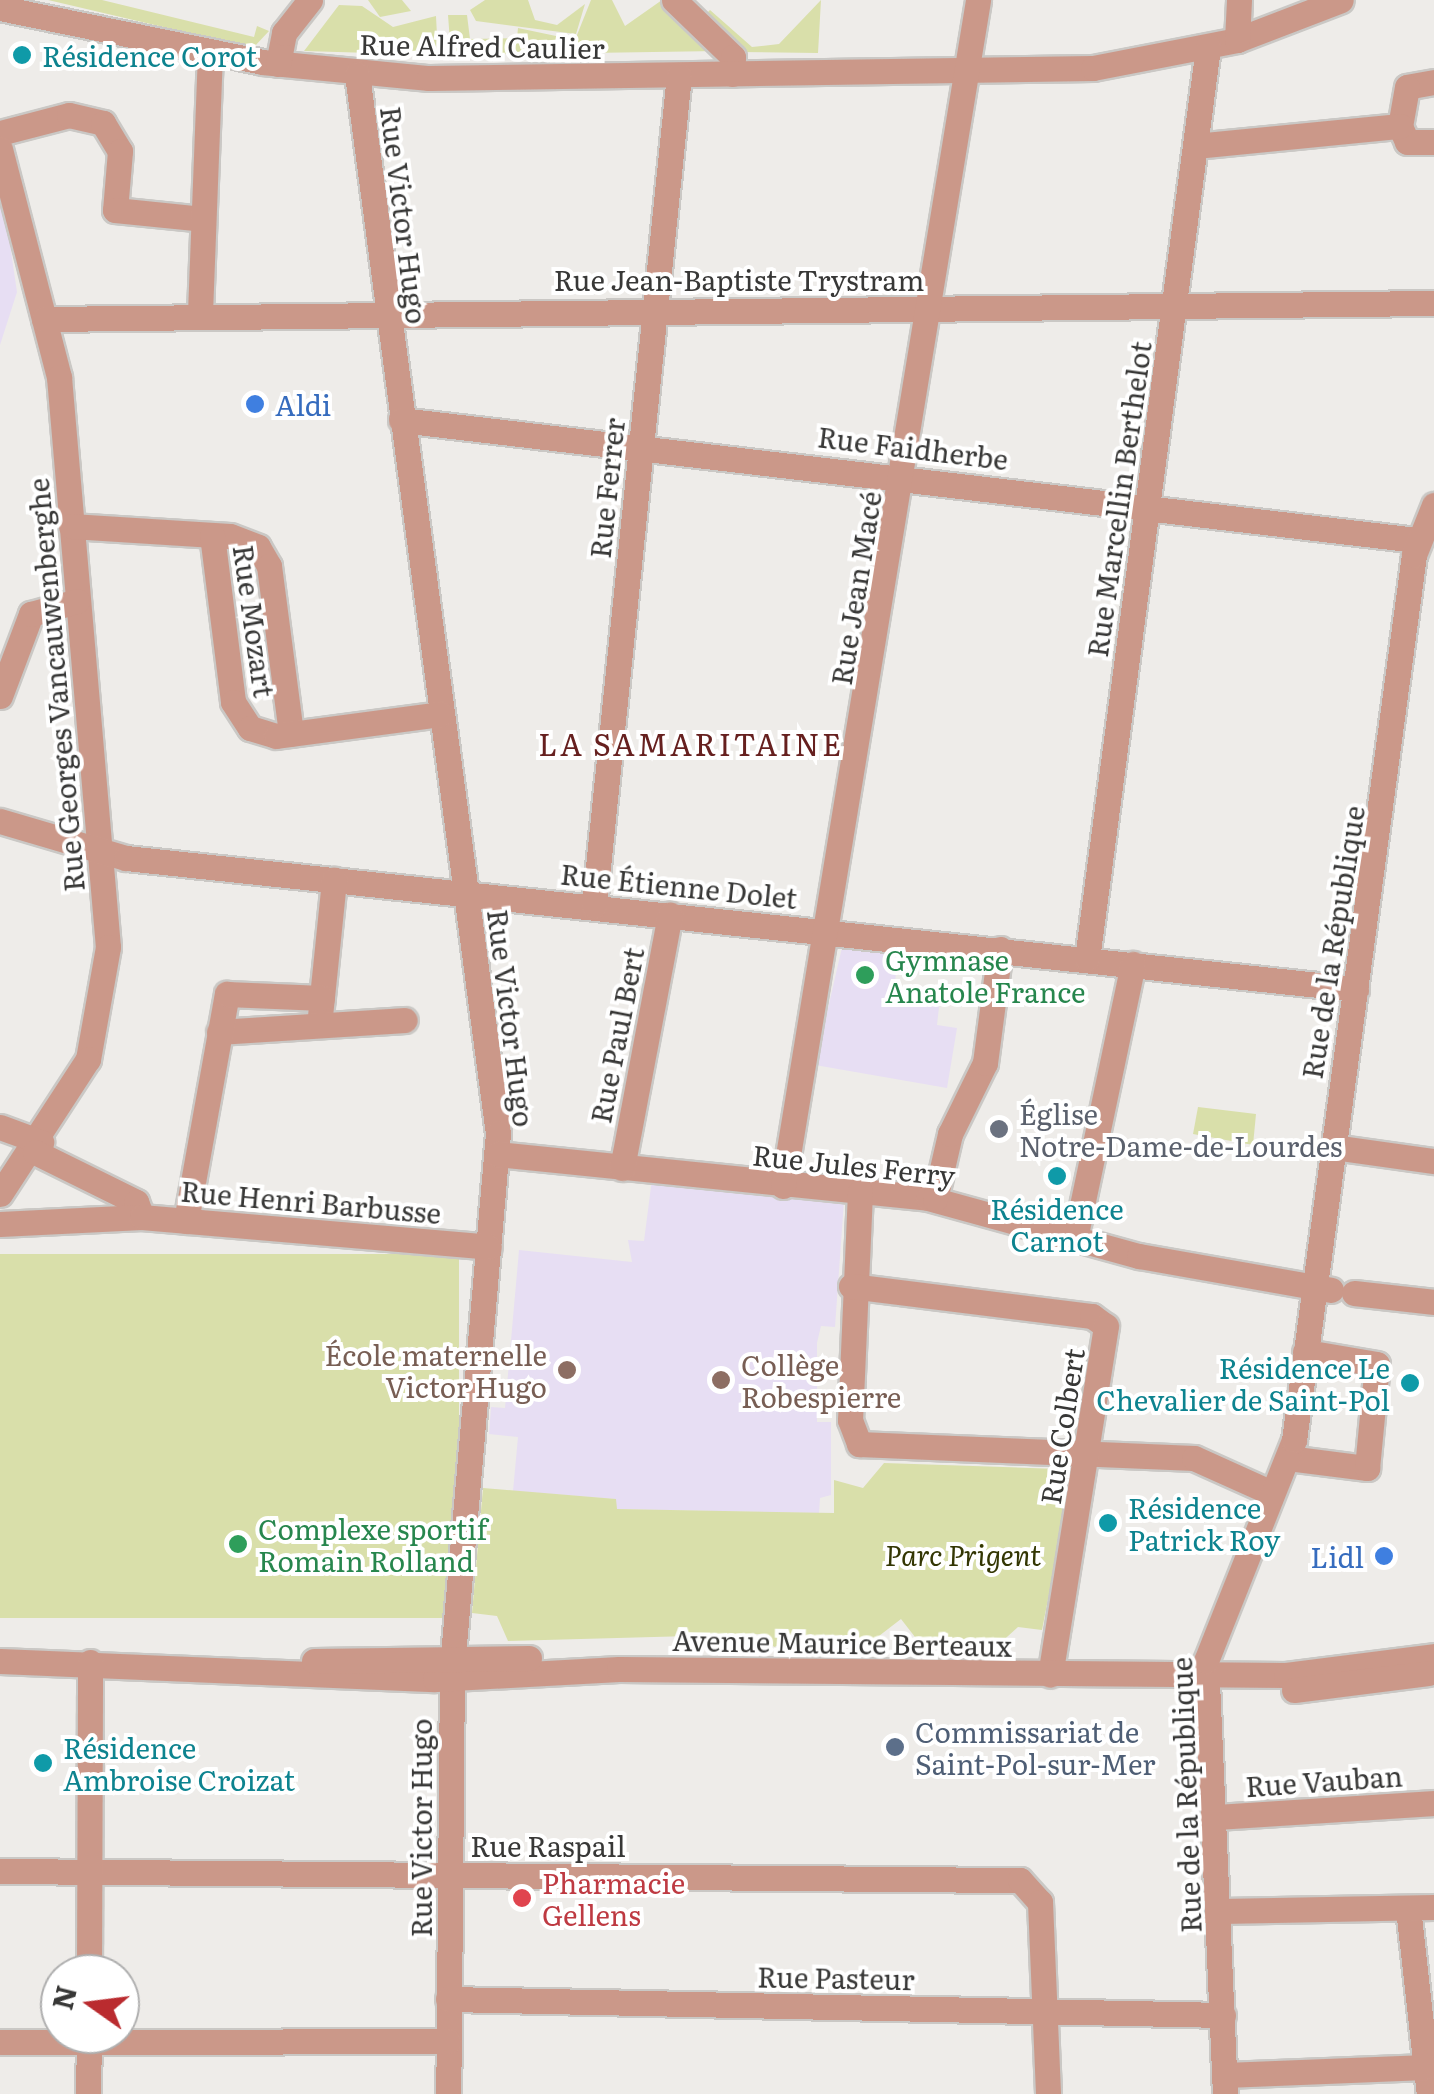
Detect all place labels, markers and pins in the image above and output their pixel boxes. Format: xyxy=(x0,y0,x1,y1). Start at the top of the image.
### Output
place label: Résidence Corot xyxy=(42,38,257,72)
marker: Résidence Corot xyxy=(11,44,33,66)
place label: Aldi xyxy=(275,387,331,421)
marker: Aldi xyxy=(244,393,266,415)
place label: Gymnase Anatole France xyxy=(885,942,1086,1008)
marker: Gymnase Anatole France xyxy=(854,964,876,986)
place label: Église Notre-Dame-de-Lourdes xyxy=(1019,1096,1343,1162)
marker: Église Notre-Dame-de-Lourdes xyxy=(988,1118,1010,1140)
marker: Résidence Carnot xyxy=(1046,1165,1068,1187)
place label: Résidence Carnot xyxy=(990,1191,1124,1257)
place label: École maternelle Victor Hugo xyxy=(325,1337,547,1403)
place label: Collège Robespierre xyxy=(741,1347,901,1413)
place label: Résidence Le Chevalier de Saint-Pol xyxy=(1096,1350,1390,1416)
marker: École maternelle Victor Hugo xyxy=(556,1359,578,1381)
marker: Collège Robespierre xyxy=(710,1369,732,1391)
marker: Résidence Le Chevalier de Saint-Pol xyxy=(1399,1372,1421,1394)
place label: Résidence Patrick Roy xyxy=(1128,1490,1280,1556)
place label: Complexe sportif Romain Rolland xyxy=(258,1511,487,1577)
marker: Résidence Patrick Roy xyxy=(1097,1512,1119,1534)
marker: Complexe sportif Romain Rolland xyxy=(227,1533,249,1555)
place label: Lidl xyxy=(1310,1539,1364,1573)
marker: Lidl xyxy=(1373,1545,1395,1567)
place label: Commissariat de Saint-Pol-sur-Mer xyxy=(915,1714,1155,1780)
place label: Résidence Ambroise Croizat xyxy=(63,1730,295,1796)
marker: Commissariat de Saint-Pol-sur-Mer xyxy=(884,1736,906,1758)
marker: Résidence Ambroise Croizat xyxy=(32,1752,54,1774)
place label: Pharmacie Gellens xyxy=(542,1865,685,1931)
marker: Pharmacie Gellens xyxy=(511,1887,533,1909)

